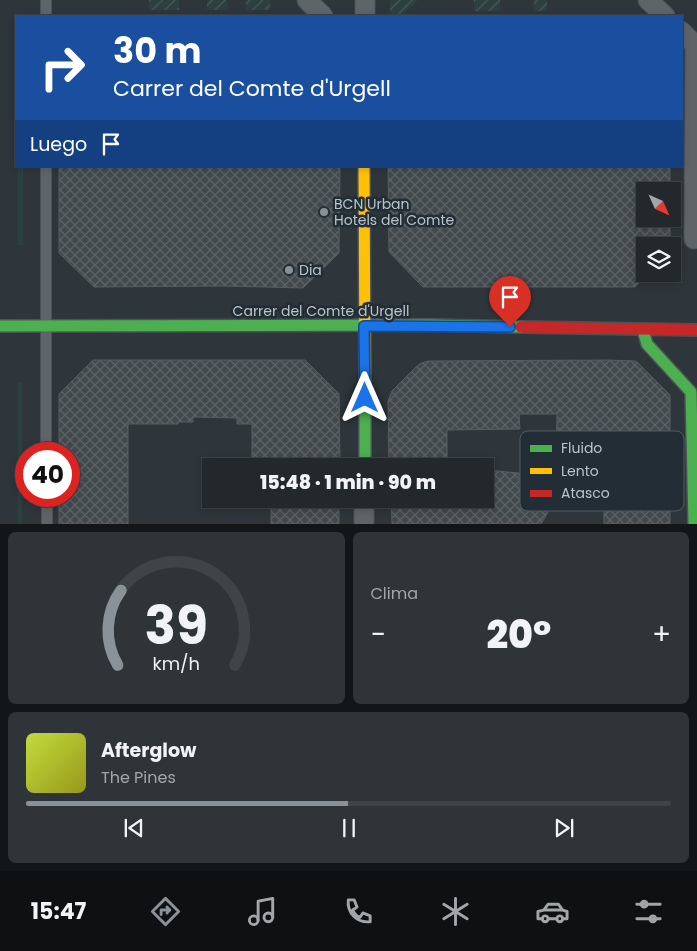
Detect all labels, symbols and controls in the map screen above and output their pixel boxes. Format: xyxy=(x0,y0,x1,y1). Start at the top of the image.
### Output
text: 30 m xyxy=(113,26,201,75)
icon: right xyxy=(30,35,95,100)
text: Carrer del Comte d'Urgell xyxy=(113,73,391,104)
icon: arrive xyxy=(97,130,125,158)
text: Luego xyxy=(30,131,87,158)
north arrow xyxy=(636,182,681,228)
map controls xyxy=(636,182,681,282)
place label: BCN Urban Hotels del Comte xyxy=(334,194,455,230)
marker: BCN Urban Hotels del Comte xyxy=(318,206,330,218)
button: layers xyxy=(636,237,681,282)
place label: Dia xyxy=(299,260,322,280)
marker: Dia xyxy=(283,264,295,276)
pin xyxy=(489,276,531,327)
icon: arrive xyxy=(496,283,524,311)
street label: Carrer del Comte d'Urgell xyxy=(233,301,409,321)
position arrow xyxy=(338,371,390,423)
legend xyxy=(520,431,684,511)
text: Fluido xyxy=(561,438,602,458)
speed limit sign: 40 xyxy=(15,442,80,507)
text: Lento xyxy=(561,461,599,481)
text: 15:48 · 1 min · 90 m xyxy=(260,469,436,496)
text: Atasco xyxy=(561,483,610,503)
text: Clima xyxy=(371,582,418,605)
text: 39 xyxy=(145,589,208,662)
text: 20° xyxy=(486,608,551,661)
text: − xyxy=(371,615,386,654)
text: + xyxy=(652,615,671,654)
text: km/h xyxy=(152,651,200,676)
text: Afterglow xyxy=(101,737,196,764)
text: The Pines xyxy=(101,766,176,789)
icon: previous xyxy=(120,814,148,842)
icon: pause xyxy=(335,814,363,842)
icon: next xyxy=(550,814,578,842)
icon: directions xyxy=(148,894,183,929)
icon: music xyxy=(245,894,280,929)
icon: phone xyxy=(341,894,376,929)
icon: climate xyxy=(438,894,473,929)
icon: car xyxy=(535,894,570,929)
icon: filters xyxy=(631,894,666,929)
text: 15:47 xyxy=(31,896,86,927)

